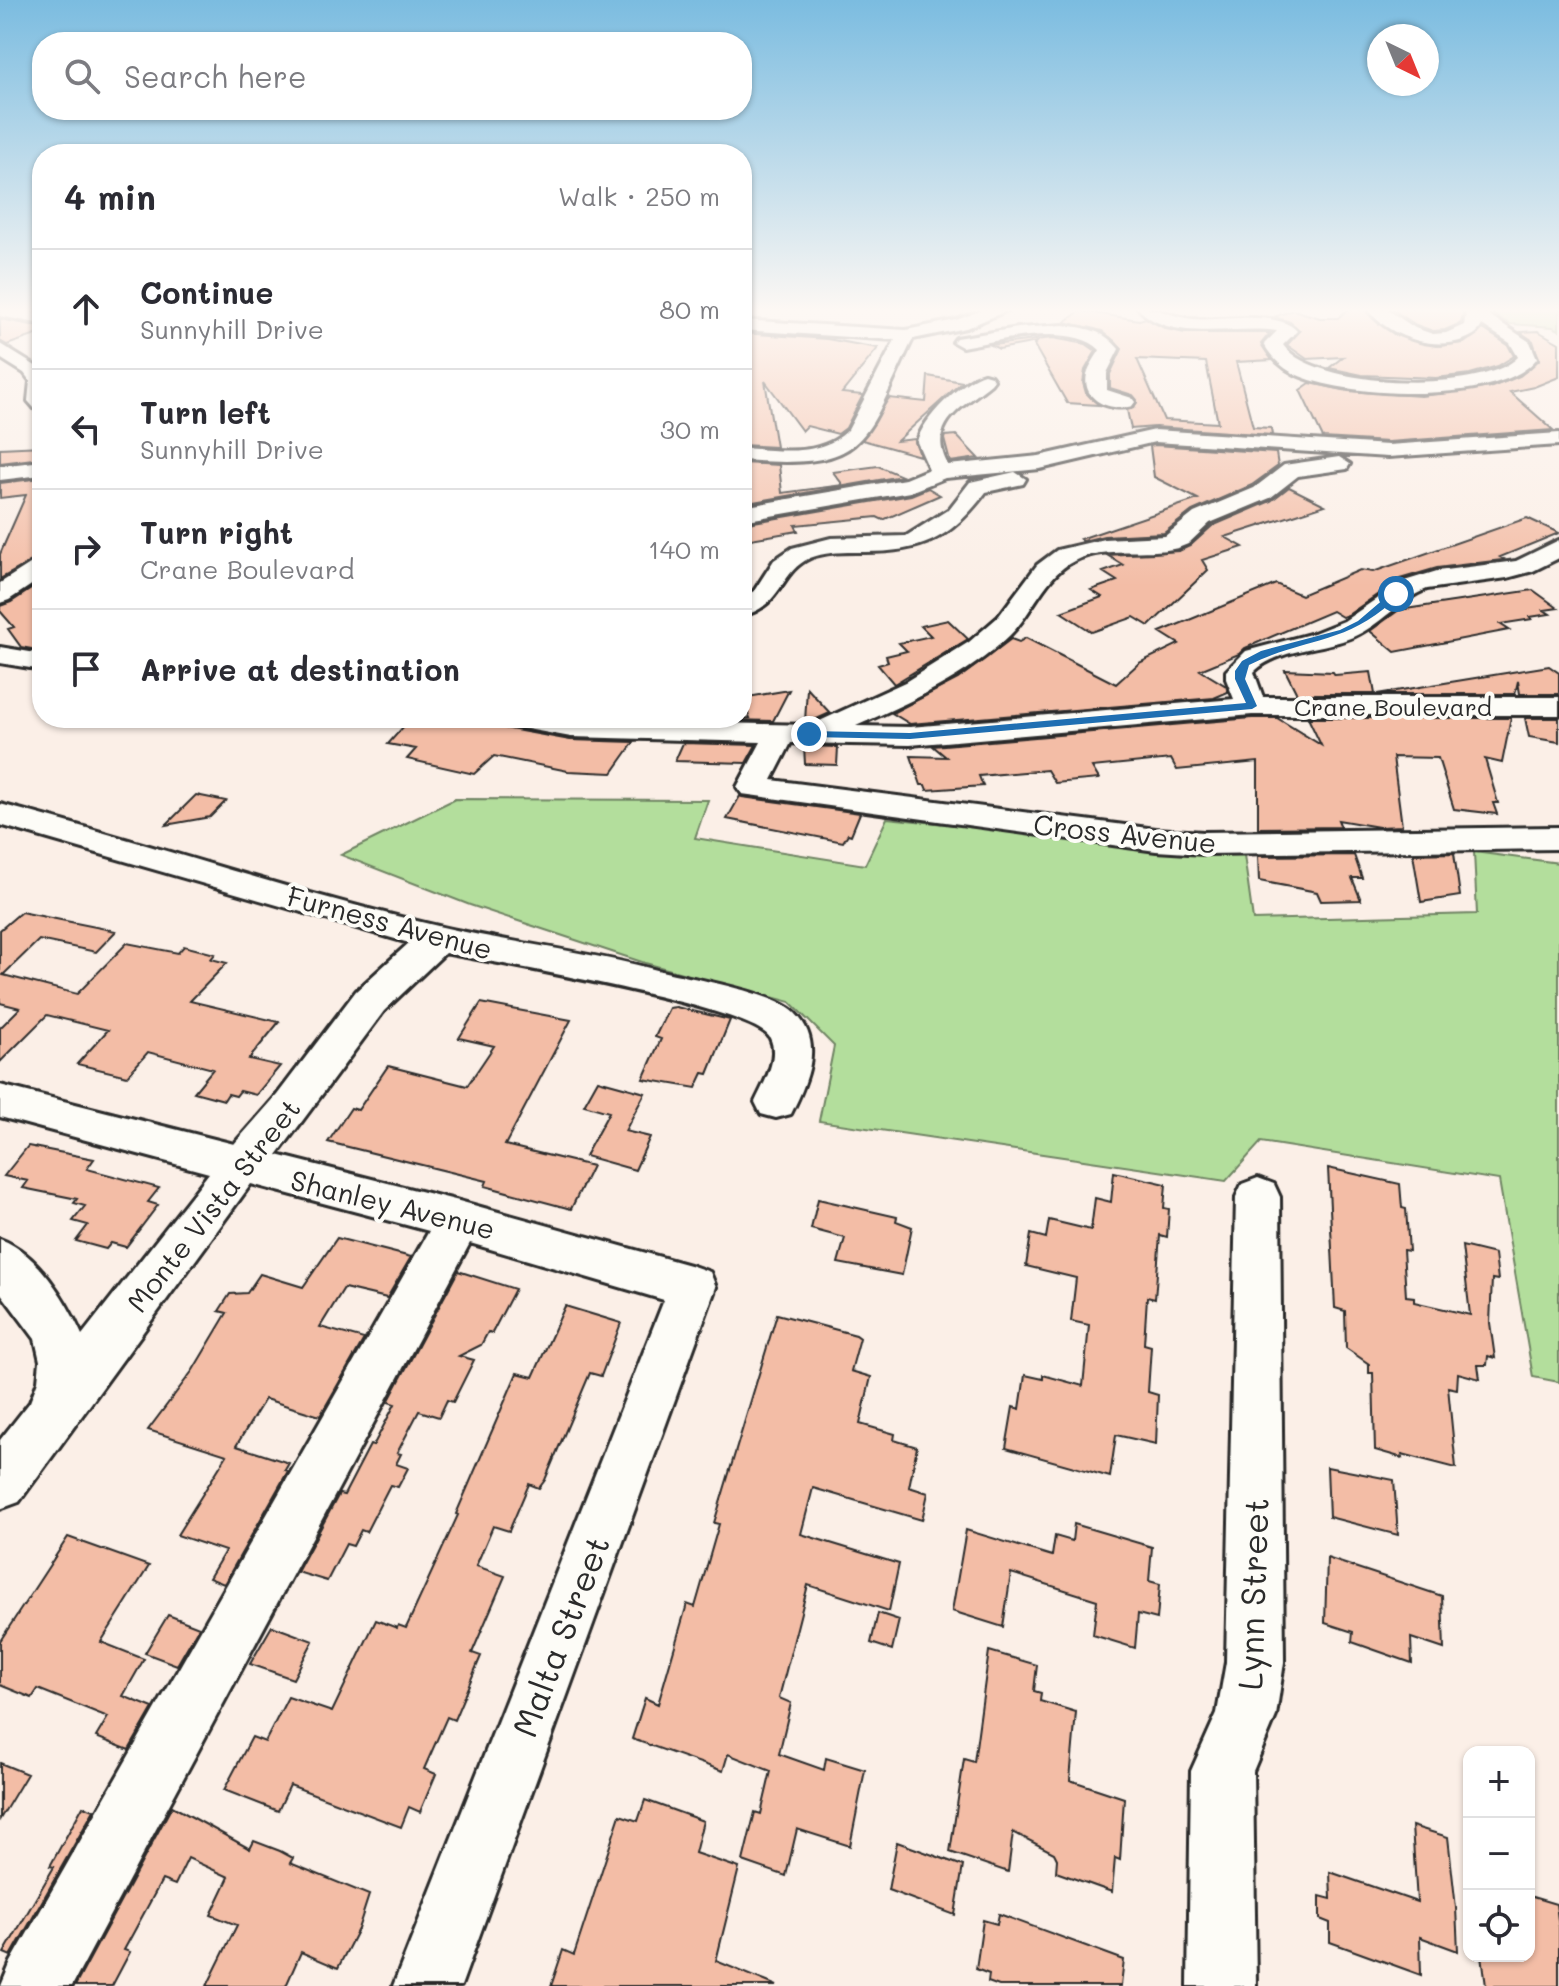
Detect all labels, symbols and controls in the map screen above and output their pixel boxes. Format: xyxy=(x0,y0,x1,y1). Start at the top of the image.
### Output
north arrow xyxy=(1367,24,1439,96)
search box xyxy=(32,32,752,120)
icon: search xyxy=(60,54,104,98)
text: Search here xyxy=(124,56,307,96)
text: 4 min xyxy=(64,174,156,219)
text: Walk · 250 m xyxy=(558,179,720,213)
text: Continue xyxy=(140,272,273,312)
icon: ahead xyxy=(64,287,108,331)
text: 80 m xyxy=(659,292,720,326)
text: Sunnyhill Drive xyxy=(140,312,324,346)
text: Turn left xyxy=(140,392,271,432)
icon: left xyxy=(64,407,108,451)
text: 30 m xyxy=(660,412,720,446)
text: Sunnyhill Drive xyxy=(140,432,324,466)
text: Turn right xyxy=(140,512,293,552)
icon: right xyxy=(64,527,108,571)
text: 140 m xyxy=(648,532,720,566)
text: Crane Boulevard xyxy=(140,552,355,586)
route start xyxy=(1378,576,1414,612)
icon: arrive xyxy=(64,647,108,691)
text: Arrive at destination xyxy=(140,649,460,689)
street label: Crane Boulevard xyxy=(1294,691,1492,722)
route end xyxy=(791,716,827,752)
street label: Cross Avenue xyxy=(1032,805,1218,861)
street label: Furness Avenue xyxy=(283,877,497,967)
street label: Monte Vista Street xyxy=(118,1091,308,1319)
street label: Shanley Avenue xyxy=(287,1161,499,1247)
street label: Lynn Street xyxy=(1226,1497,1278,1691)
street label: Malta Street xyxy=(501,1529,619,1743)
map controls xyxy=(1463,1746,1535,1962)
button: + xyxy=(1463,1746,1535,1818)
button: − xyxy=(1463,1818,1535,1890)
button: locate xyxy=(1463,1890,1535,1962)

